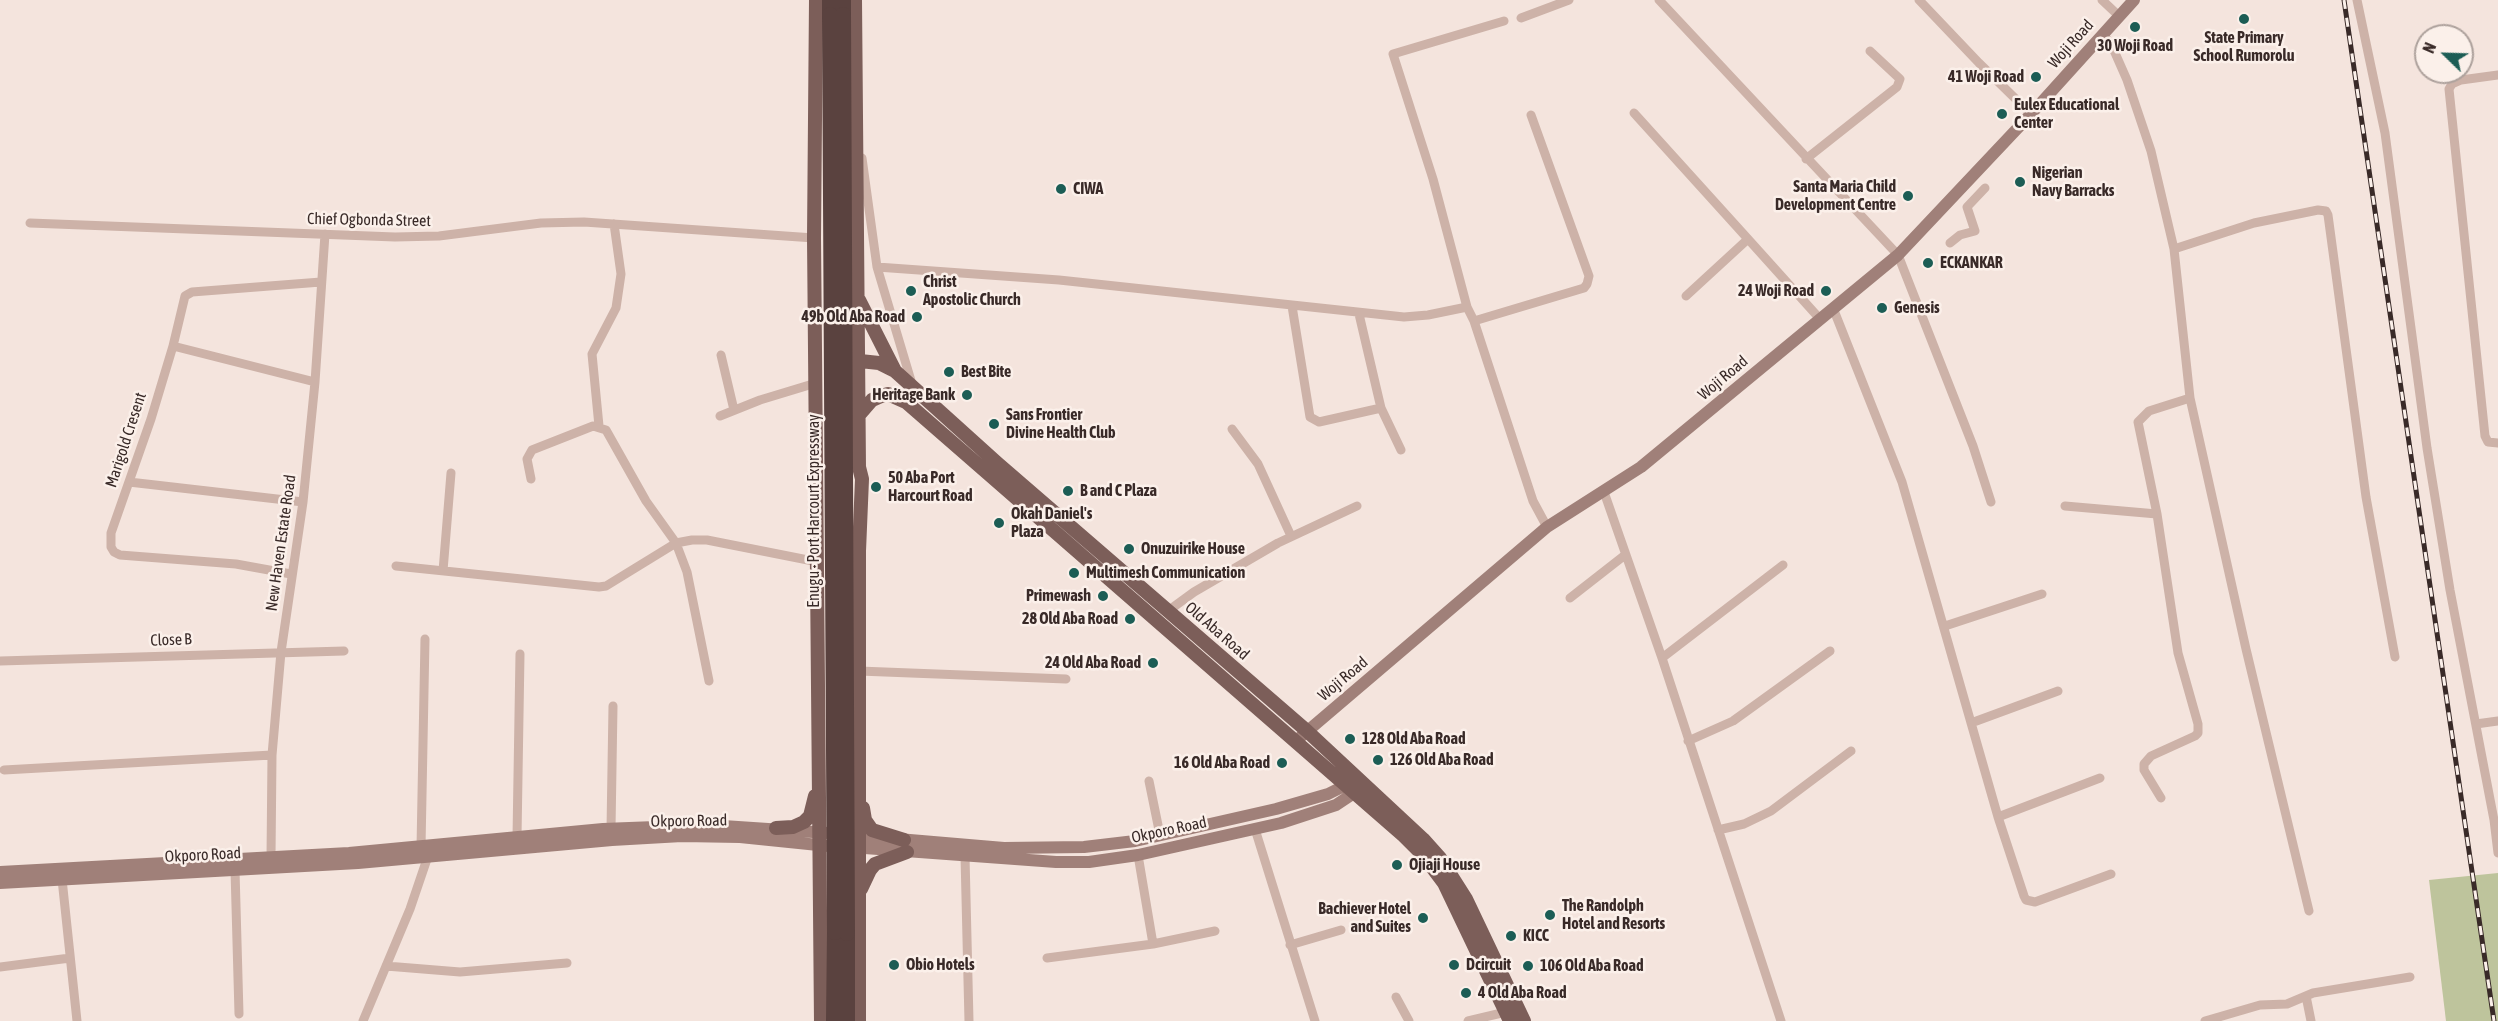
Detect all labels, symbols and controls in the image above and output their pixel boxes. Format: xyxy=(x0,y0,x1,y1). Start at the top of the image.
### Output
marker: State Primary School Rumorolu xyxy=(2237,12,2251,26)
street label: Woji Road xyxy=(2044,16,2098,72)
marker: 30 Woji Road xyxy=(2128,20,2142,34)
north arrow xyxy=(2414,24,2474,84)
place label: State Primary School Rumorolu xyxy=(2194,28,2294,66)
place label: 30 Woji Road xyxy=(2097,36,2173,56)
text: N xyxy=(2419,40,2439,56)
place label: 41 Woji Road xyxy=(1948,67,2024,87)
marker: 41 Woji Road xyxy=(2029,70,2043,84)
place label: Eulex Educational Center xyxy=(2014,95,2119,133)
marker: Eulex Educational Center xyxy=(1995,107,2009,121)
place label: Nigerian Navy Barracks xyxy=(2032,163,2114,201)
marker: Nigerian Navy Barracks xyxy=(2013,175,2027,189)
place label: Santa Maria Child Development Centre xyxy=(1775,177,1896,215)
place label: CIWA xyxy=(1073,179,1103,199)
marker: CIWA xyxy=(1054,182,1068,196)
marker: Santa Maria Child Development Centre xyxy=(1901,189,1915,203)
street label: Chief Ogbonda Street xyxy=(307,209,431,231)
place label: ECKANKAR xyxy=(1940,253,2003,273)
marker: ECKANKAR xyxy=(1921,256,1935,270)
place label: Christ Apostolic Church xyxy=(923,272,1021,310)
place label: 24 Woji Road xyxy=(1738,281,1814,301)
marker: Christ Apostolic Church xyxy=(904,284,918,298)
marker: 24 Woji Road xyxy=(1819,284,1833,298)
place label: Genesis xyxy=(1894,298,1940,318)
marker: Genesis xyxy=(1875,301,1889,315)
place label: 49b Old Aba Road xyxy=(801,307,905,327)
marker: 49b Old Aba Road xyxy=(910,310,924,324)
street label: Woji Road xyxy=(1694,352,1752,404)
place label: Best Bite xyxy=(961,362,1011,382)
marker: Best Bite xyxy=(942,365,956,379)
place label: Heritage Bank xyxy=(872,385,955,405)
marker: Heritage Bank xyxy=(960,388,974,402)
street label: Marigold Cresent xyxy=(102,390,150,490)
place label: Sans Frontier Divine Health Club xyxy=(1006,405,1116,443)
street label: Enugu - Port Harcourt Expressway xyxy=(804,414,824,608)
marker: Sans Frontier Divine Health Club xyxy=(987,417,1001,431)
place label: 50 Aba Port Harcourt Road xyxy=(888,468,973,506)
street label: New Haven Estate Road xyxy=(262,474,300,612)
marker: 50 Aba Port Harcourt Road xyxy=(869,480,883,494)
place label: B and C Plaza xyxy=(1080,481,1157,501)
marker: B and C Plaza xyxy=(1061,484,1075,498)
place label: Okah Daniel's Plaza xyxy=(1011,504,1092,542)
marker: Okah Daniel's Plaza xyxy=(992,516,1006,530)
place label: Onuzuirike House xyxy=(1141,539,1245,559)
marker: Onuzuirike House xyxy=(1122,542,1136,556)
place label: Multimesh Communication xyxy=(1086,563,1245,583)
marker: Multimesh Communication xyxy=(1067,566,1081,580)
place label: Primewash xyxy=(1026,586,1091,606)
marker: Primewash xyxy=(1096,589,1110,603)
street label: Old Aba Road xyxy=(1181,598,1253,664)
place label: 28 Old Aba Road xyxy=(1022,609,1118,629)
marker: 28 Old Aba Road xyxy=(1123,612,1137,626)
street label: Close B xyxy=(150,630,192,650)
place label: 24 Old Aba Road xyxy=(1045,653,1141,673)
street label: Woji Road xyxy=(1314,653,1372,705)
marker: 24 Old Aba Road xyxy=(1146,656,1160,670)
place label: 128 Old Aba Road xyxy=(1362,729,1466,749)
marker: 128 Old Aba Road xyxy=(1343,732,1357,746)
place label: 126 Old Aba Road xyxy=(1390,750,1494,770)
place label: 16 Old Aba Road xyxy=(1174,753,1270,773)
marker: 126 Old Aba Road xyxy=(1371,753,1385,767)
marker: 16 Old Aba Road xyxy=(1275,756,1289,770)
street label: Okporo Road xyxy=(651,811,727,831)
street label: Okporo Road xyxy=(1130,813,1208,847)
street label: Okporo Road xyxy=(164,843,242,867)
place label: Ojiaji House xyxy=(1409,855,1480,875)
marker: Ojiaji House xyxy=(1390,858,1404,872)
place label: The Randolph Hotel and Resorts xyxy=(1562,896,1665,934)
place label: Bachiever Hotel and Suites xyxy=(1318,899,1411,937)
marker: The Randolph Hotel and Resorts xyxy=(1543,908,1557,922)
marker: Bachiever Hotel and Suites xyxy=(1416,911,1430,925)
place label: KICC xyxy=(1523,926,1549,946)
marker: KICC xyxy=(1504,929,1518,943)
place label: Obio Hotels xyxy=(906,955,975,975)
place label: Dcircuit xyxy=(1466,955,1511,975)
place label: 106 Old Aba Road xyxy=(1540,956,1644,976)
marker: Obio Hotels xyxy=(887,958,901,972)
marker: Dcircuit xyxy=(1447,958,1461,972)
marker: 106 Old Aba Road xyxy=(1521,959,1535,973)
place label: 4 Old Aba Road xyxy=(1478,983,1567,1003)
marker: 4 Old Aba Road xyxy=(1459,986,1473,1000)

